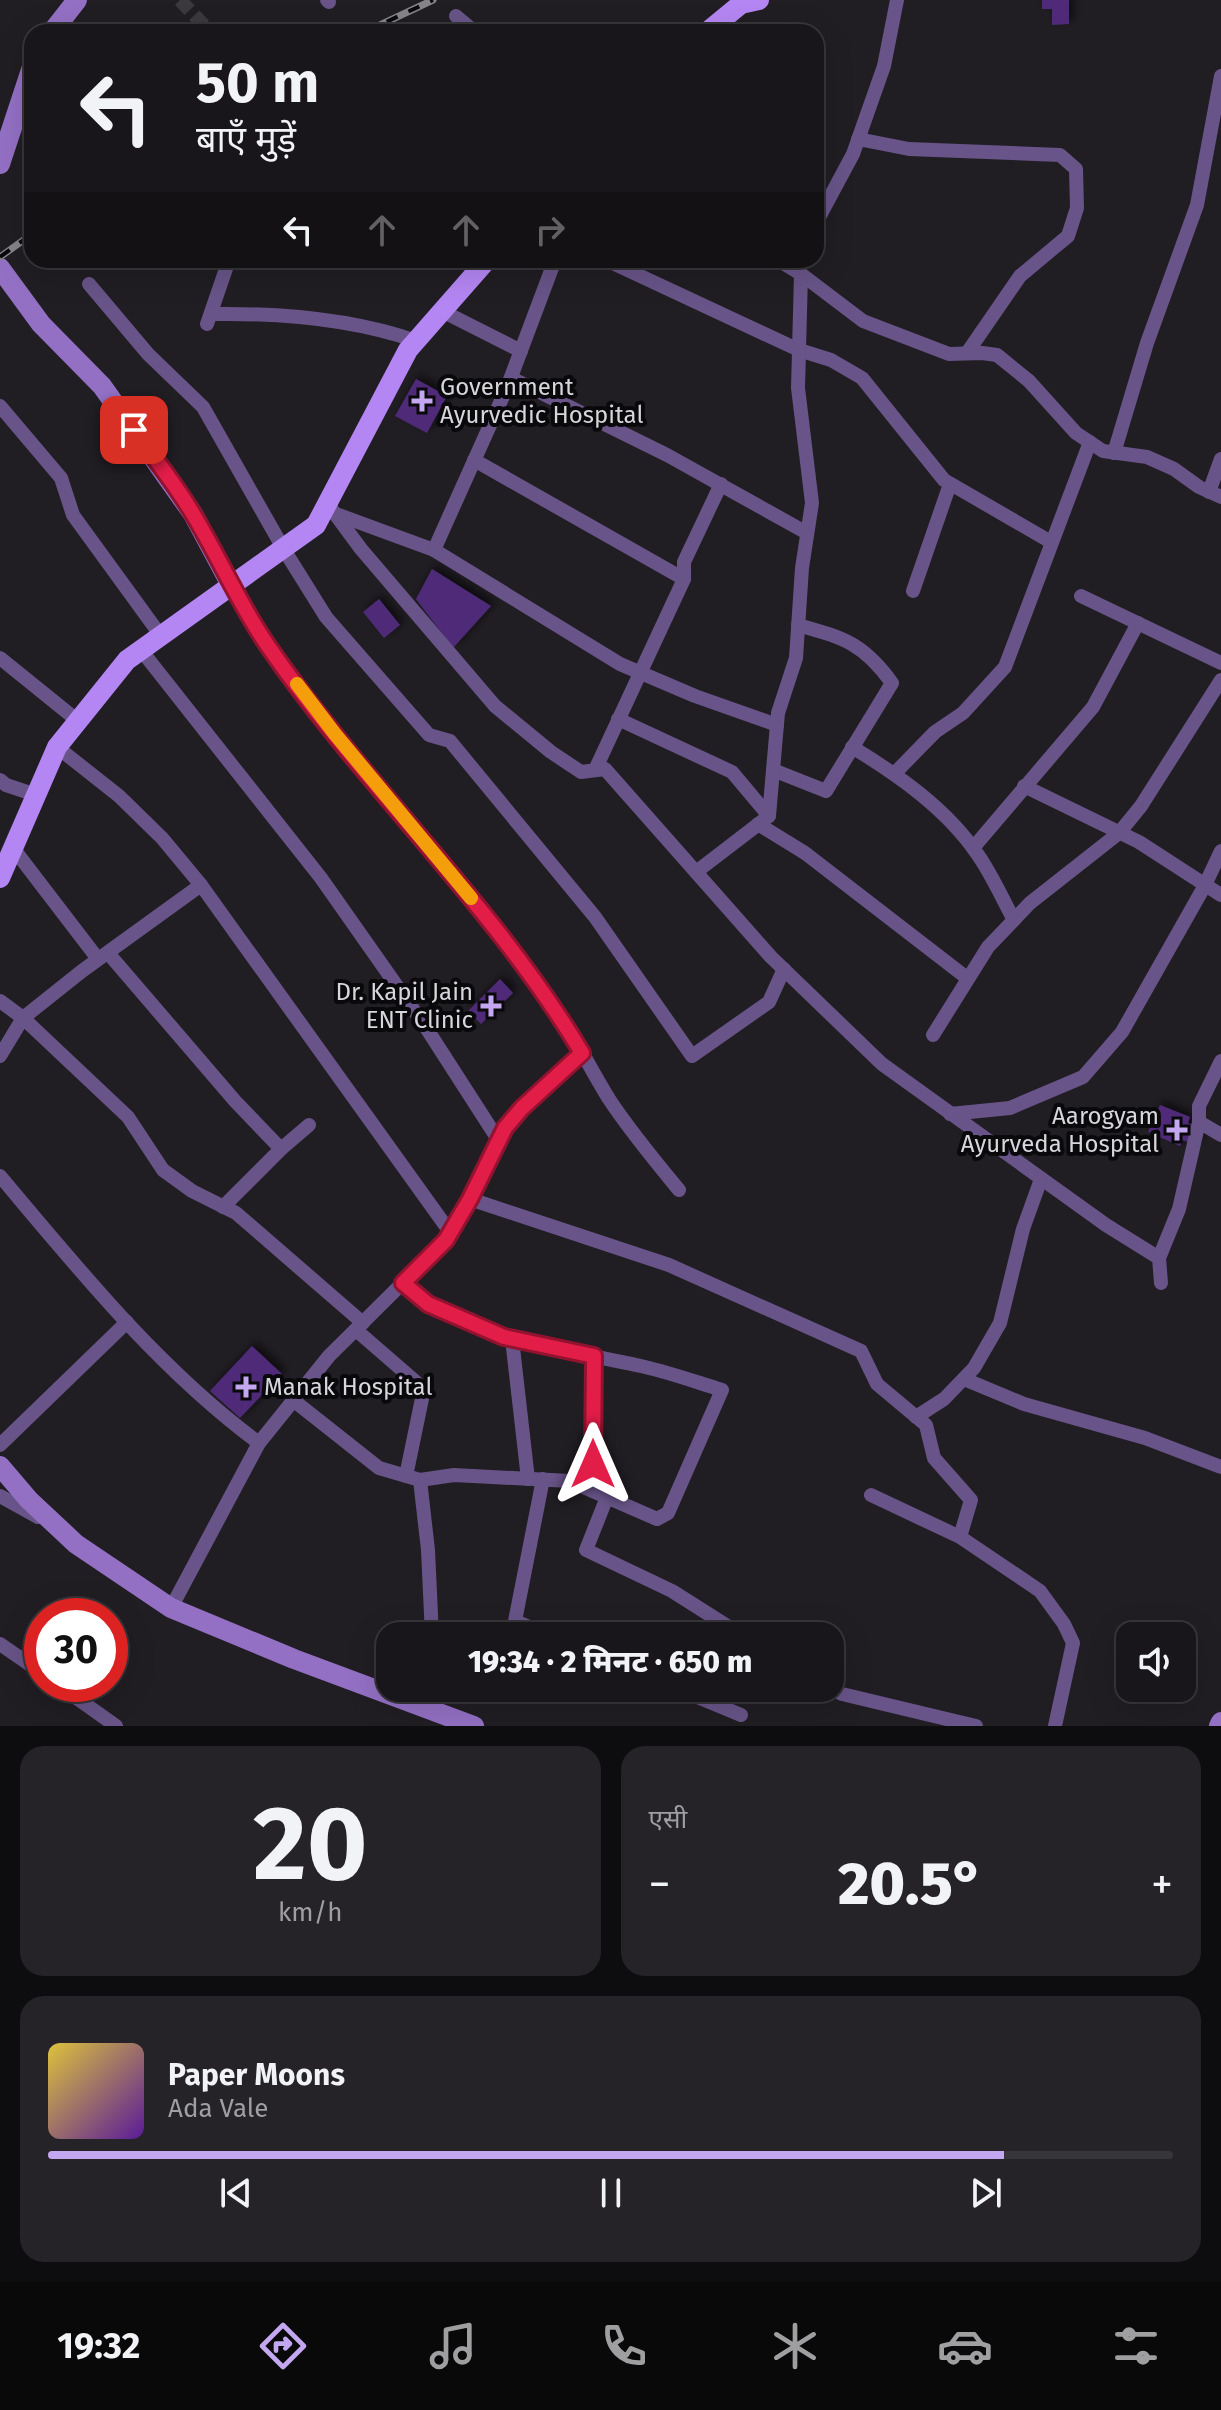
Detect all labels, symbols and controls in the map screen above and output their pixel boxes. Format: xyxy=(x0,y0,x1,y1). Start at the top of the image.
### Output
text: 50 m xyxy=(196,50,319,117)
icon: left xyxy=(64,56,168,160)
text: बाएँ मुड़ें xyxy=(196,118,296,162)
icon: left xyxy=(276,208,320,252)
icon: ahead xyxy=(360,208,404,252)
icon: ahead xyxy=(444,208,488,252)
icon: right xyxy=(528,208,572,252)
place label: Government Ayurvedic Hospital xyxy=(440,373,643,429)
marker: Government Ayurvedic Hospital xyxy=(411,390,433,412)
pin xyxy=(100,396,168,464)
icon: arrive xyxy=(112,408,156,452)
place label: Dr. Kapil Jain ENT Clinic xyxy=(335,978,473,1034)
marker: Dr. Kapil Jain ENT Clinic xyxy=(480,995,502,1017)
place label: Aarogyam Ayurveda Hospital xyxy=(961,1102,1159,1158)
marker: Aarogyam Ayurveda Hospital xyxy=(1166,1119,1188,1141)
place label: Manak Hospital xyxy=(264,1373,432,1401)
marker: Manak Hospital xyxy=(235,1376,257,1398)
position arrow xyxy=(551,1422,635,1506)
speed limit sign: 30 xyxy=(24,1598,128,1702)
map controls xyxy=(1116,1622,1196,1702)
button: sound xyxy=(1116,1622,1196,1702)
text: 19:34 · 2 मिनट · 650 m xyxy=(468,1644,752,1680)
text: 20 xyxy=(253,1782,368,1907)
text: एसी xyxy=(649,1804,687,1835)
text: 20.5° xyxy=(838,1848,983,1920)
text: − xyxy=(649,1858,671,1911)
text: + xyxy=(1151,1858,1173,1911)
text: km/h xyxy=(278,1897,342,1928)
text: Paper Moons xyxy=(168,2057,345,2093)
text: Ada Vale xyxy=(168,2093,268,2124)
icon: previous xyxy=(214,2171,258,2215)
icon: pause xyxy=(589,2171,633,2215)
icon: next xyxy=(964,2171,1008,2215)
icon: directions xyxy=(255,2318,311,2374)
icon: music xyxy=(425,2318,481,2374)
icon: phone xyxy=(596,2318,652,2374)
icon: climate xyxy=(767,2318,823,2374)
icon: car xyxy=(937,2318,993,2374)
icon: filters xyxy=(1108,2318,1164,2374)
text: 19:32 xyxy=(57,2324,140,2368)

